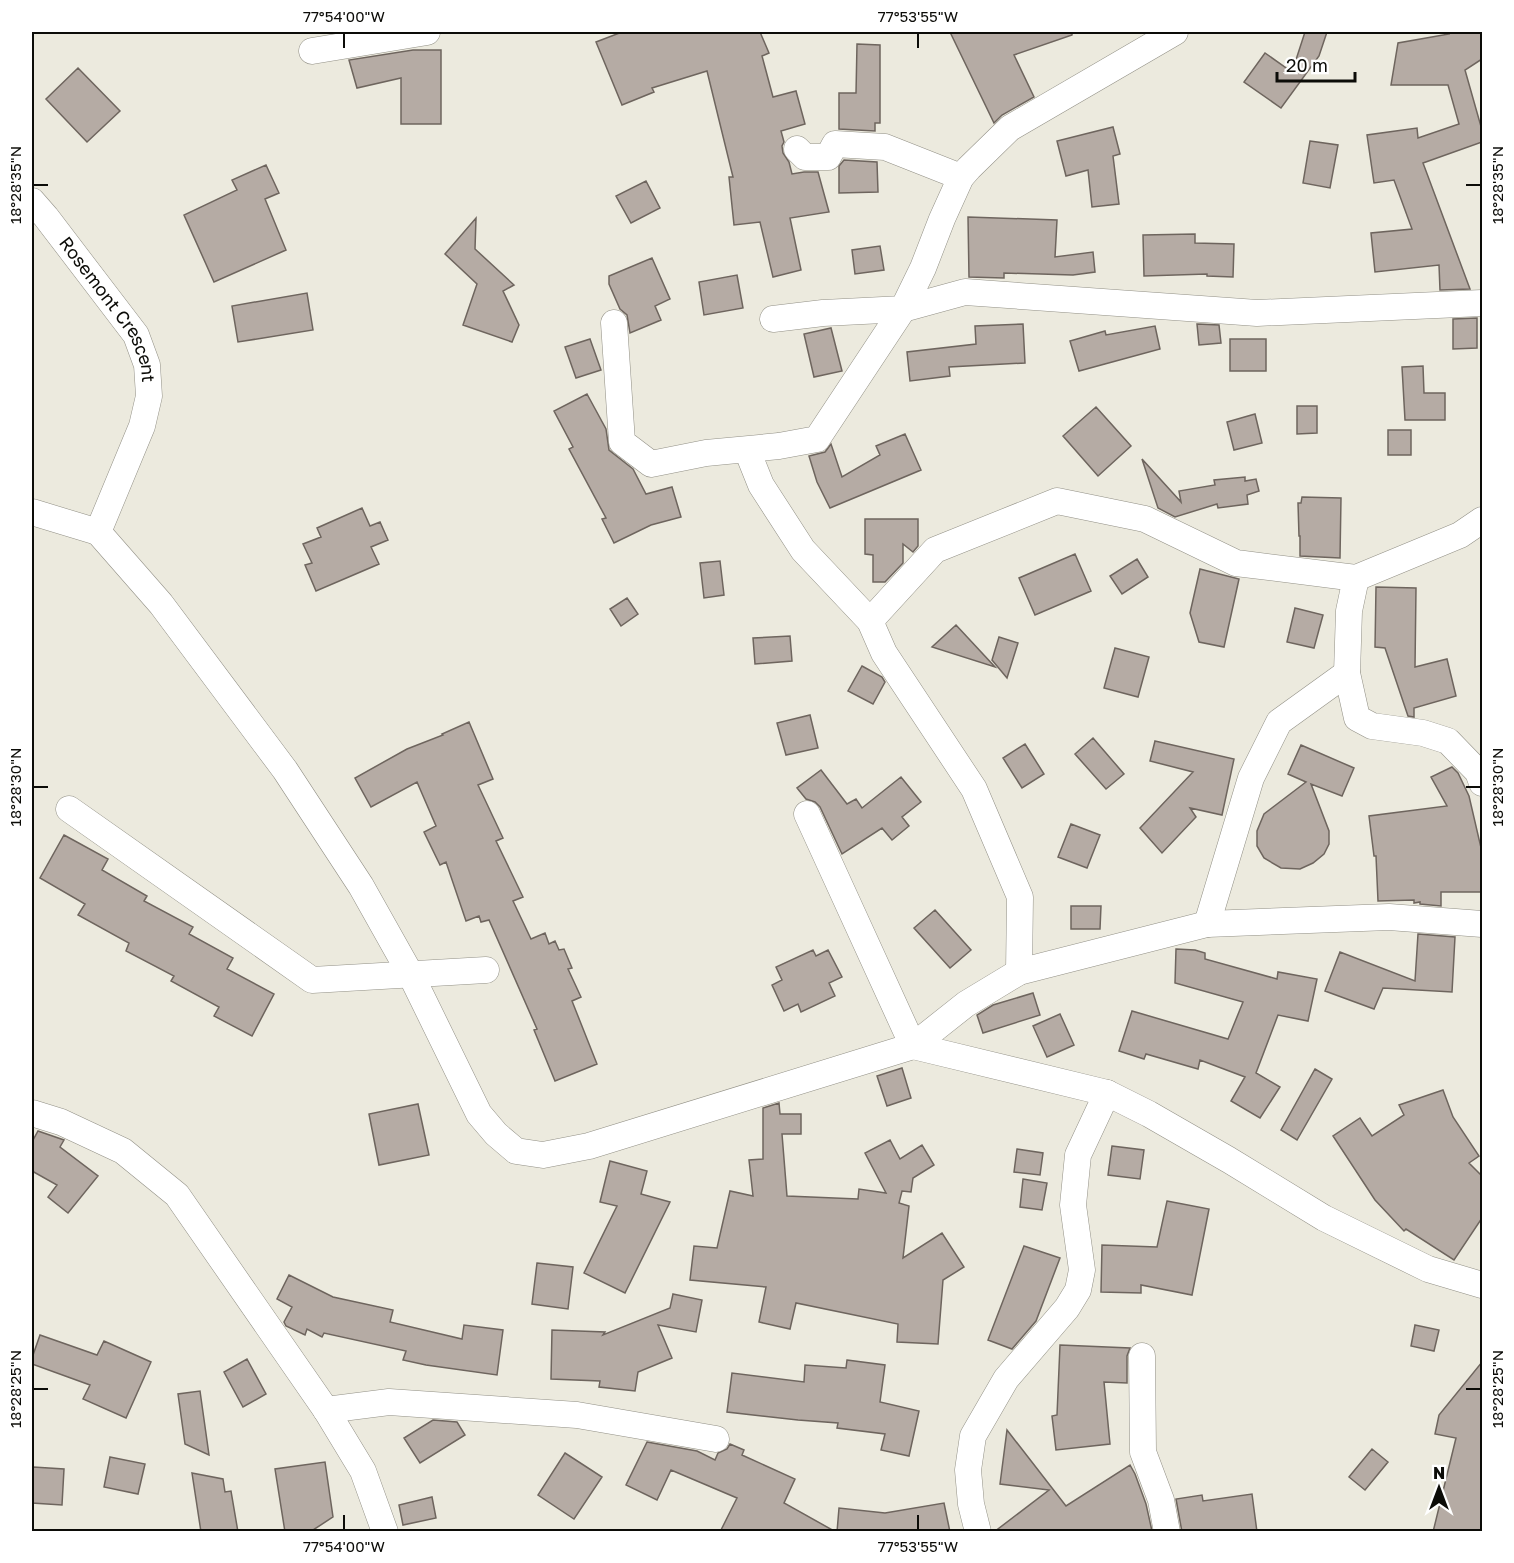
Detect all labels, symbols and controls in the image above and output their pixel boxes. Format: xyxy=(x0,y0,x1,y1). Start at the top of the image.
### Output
text: 77°54'00"W xyxy=(303,7,385,25)
text: 77°53'55"W xyxy=(878,7,958,25)
scale bar xyxy=(1277,45,1355,83)
text: 20 m xyxy=(1286,54,1328,76)
text: 18°28'35"N xyxy=(6,146,24,224)
text: 18°28'35"N xyxy=(1488,146,1506,224)
street label: Rosemont Crescent xyxy=(55,232,160,383)
text: 18°28'30"N xyxy=(6,748,24,826)
text: 18°28'30"N xyxy=(1488,748,1506,826)
text: 18°28'25"N xyxy=(6,1350,24,1428)
text: 18°28'25"N xyxy=(1488,1350,1506,1428)
north arrow xyxy=(1409,1458,1469,1518)
text: N xyxy=(1433,1463,1445,1483)
text: 77°54'00"W xyxy=(303,1537,385,1555)
text: 77°53'55"W xyxy=(878,1537,958,1555)

